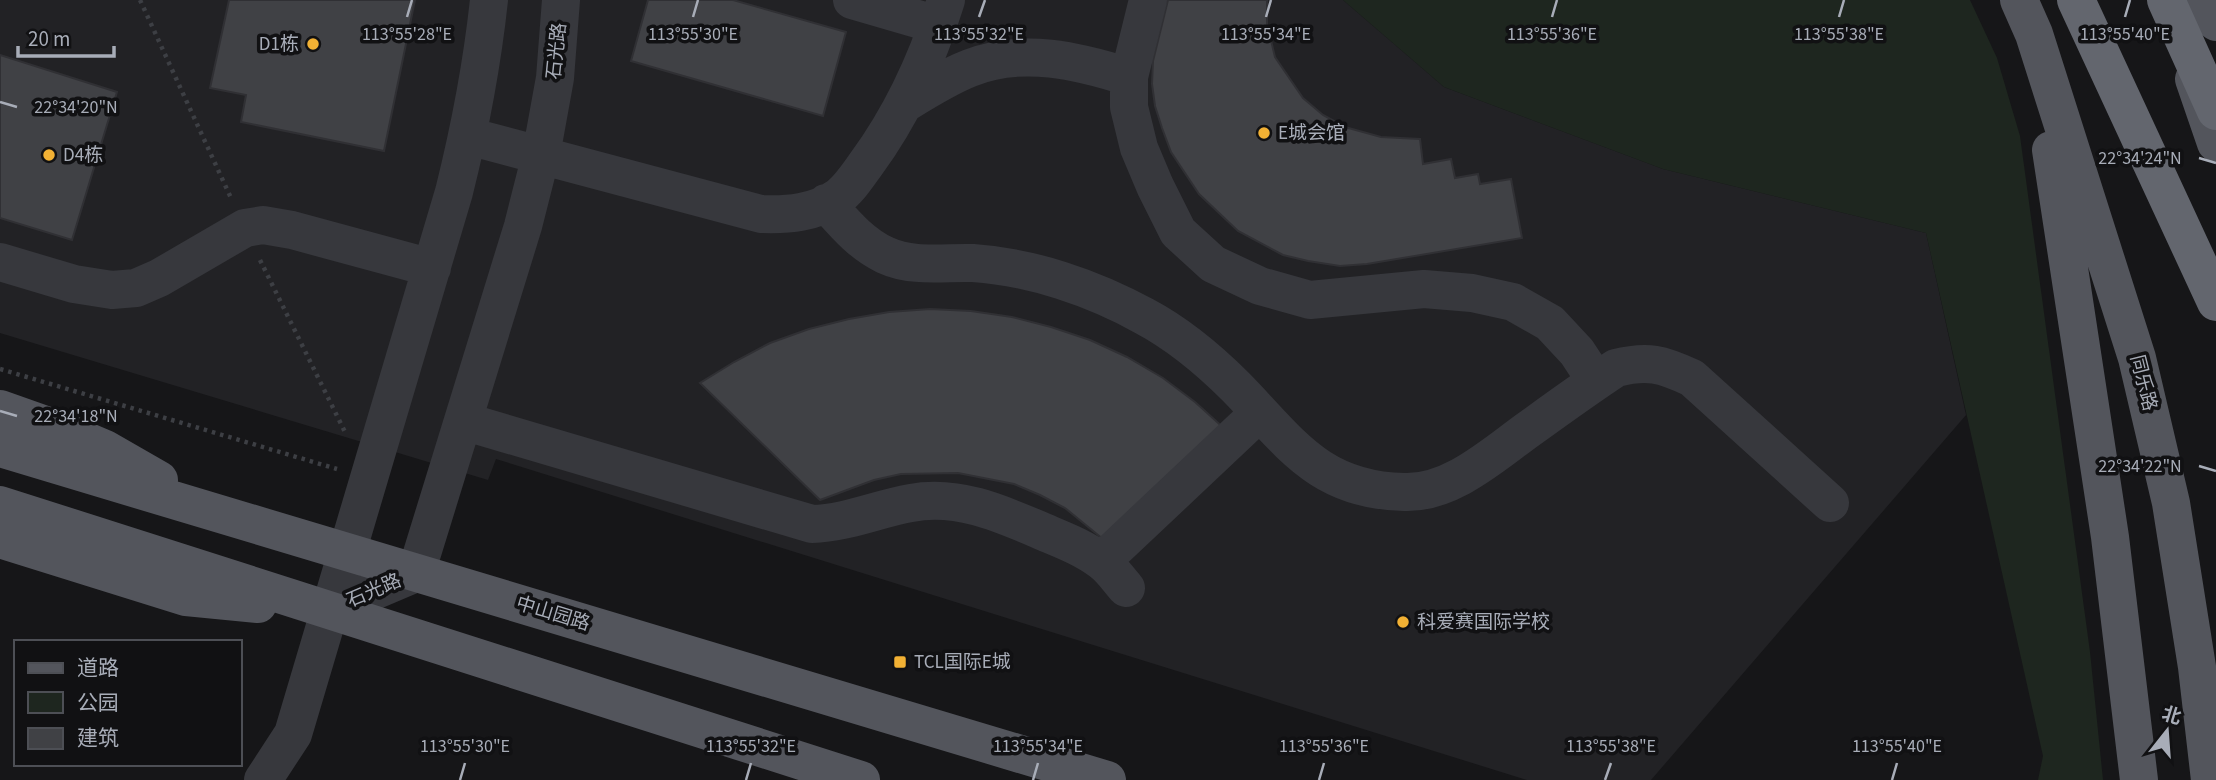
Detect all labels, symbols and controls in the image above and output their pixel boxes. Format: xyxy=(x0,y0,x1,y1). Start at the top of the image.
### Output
scale bar xyxy=(18,14,114,58)
street label: 石光路 xyxy=(541,21,573,81)
text: 113°55'28"E xyxy=(362,22,452,47)
text: 113°55'30"E xyxy=(648,22,738,47)
text: 113°55'32"E xyxy=(934,22,1024,47)
text: 113°55'34"E xyxy=(1221,22,1311,47)
text: 113°55'36"E xyxy=(1507,22,1597,47)
text: 113°55'38"E xyxy=(1794,22,1884,47)
text: 113°55'40"E xyxy=(2080,22,2170,47)
text: 20 m xyxy=(28,24,70,54)
place label: D1栋 xyxy=(259,31,299,58)
marker: D1栋 xyxy=(305,36,321,52)
text: 22°34'20"N xyxy=(34,95,118,120)
place label: E城会馆 xyxy=(1278,120,1345,147)
marker: E城会馆 xyxy=(1256,125,1272,141)
place label: D4栋 xyxy=(63,142,103,169)
text: 22°34'24"N xyxy=(2098,146,2182,171)
marker: D4栋 xyxy=(41,147,57,163)
street label: 同乐路 xyxy=(2123,352,2163,414)
text: 22°34'18"N xyxy=(34,404,118,429)
text: 22°34'22"N xyxy=(2098,454,2182,479)
street label: 石光路 xyxy=(342,567,406,615)
street label: 中山园路 xyxy=(513,590,593,638)
place label: 科爱赛国际学校 xyxy=(1417,609,1550,636)
marker: 科爱赛国际学校 xyxy=(1395,614,1411,630)
legend xyxy=(14,640,242,766)
place label: TCL国际E城 xyxy=(914,649,1011,676)
text: 道路 xyxy=(77,653,119,683)
marker: TCL国际E城 xyxy=(892,654,908,670)
text: 公园 xyxy=(77,688,119,718)
north arrow xyxy=(2132,696,2202,766)
text: 北 xyxy=(2158,700,2185,732)
text: 建筑 xyxy=(77,723,119,753)
text: 113°55'30"E xyxy=(420,734,510,759)
text: 113°55'32"E xyxy=(706,734,796,759)
text: 113°55'34"E xyxy=(993,734,1083,759)
text: 113°55'36"E xyxy=(1279,734,1369,759)
text: 113°55'38"E xyxy=(1566,734,1656,759)
text: 113°55'40"E xyxy=(1852,734,1942,759)

